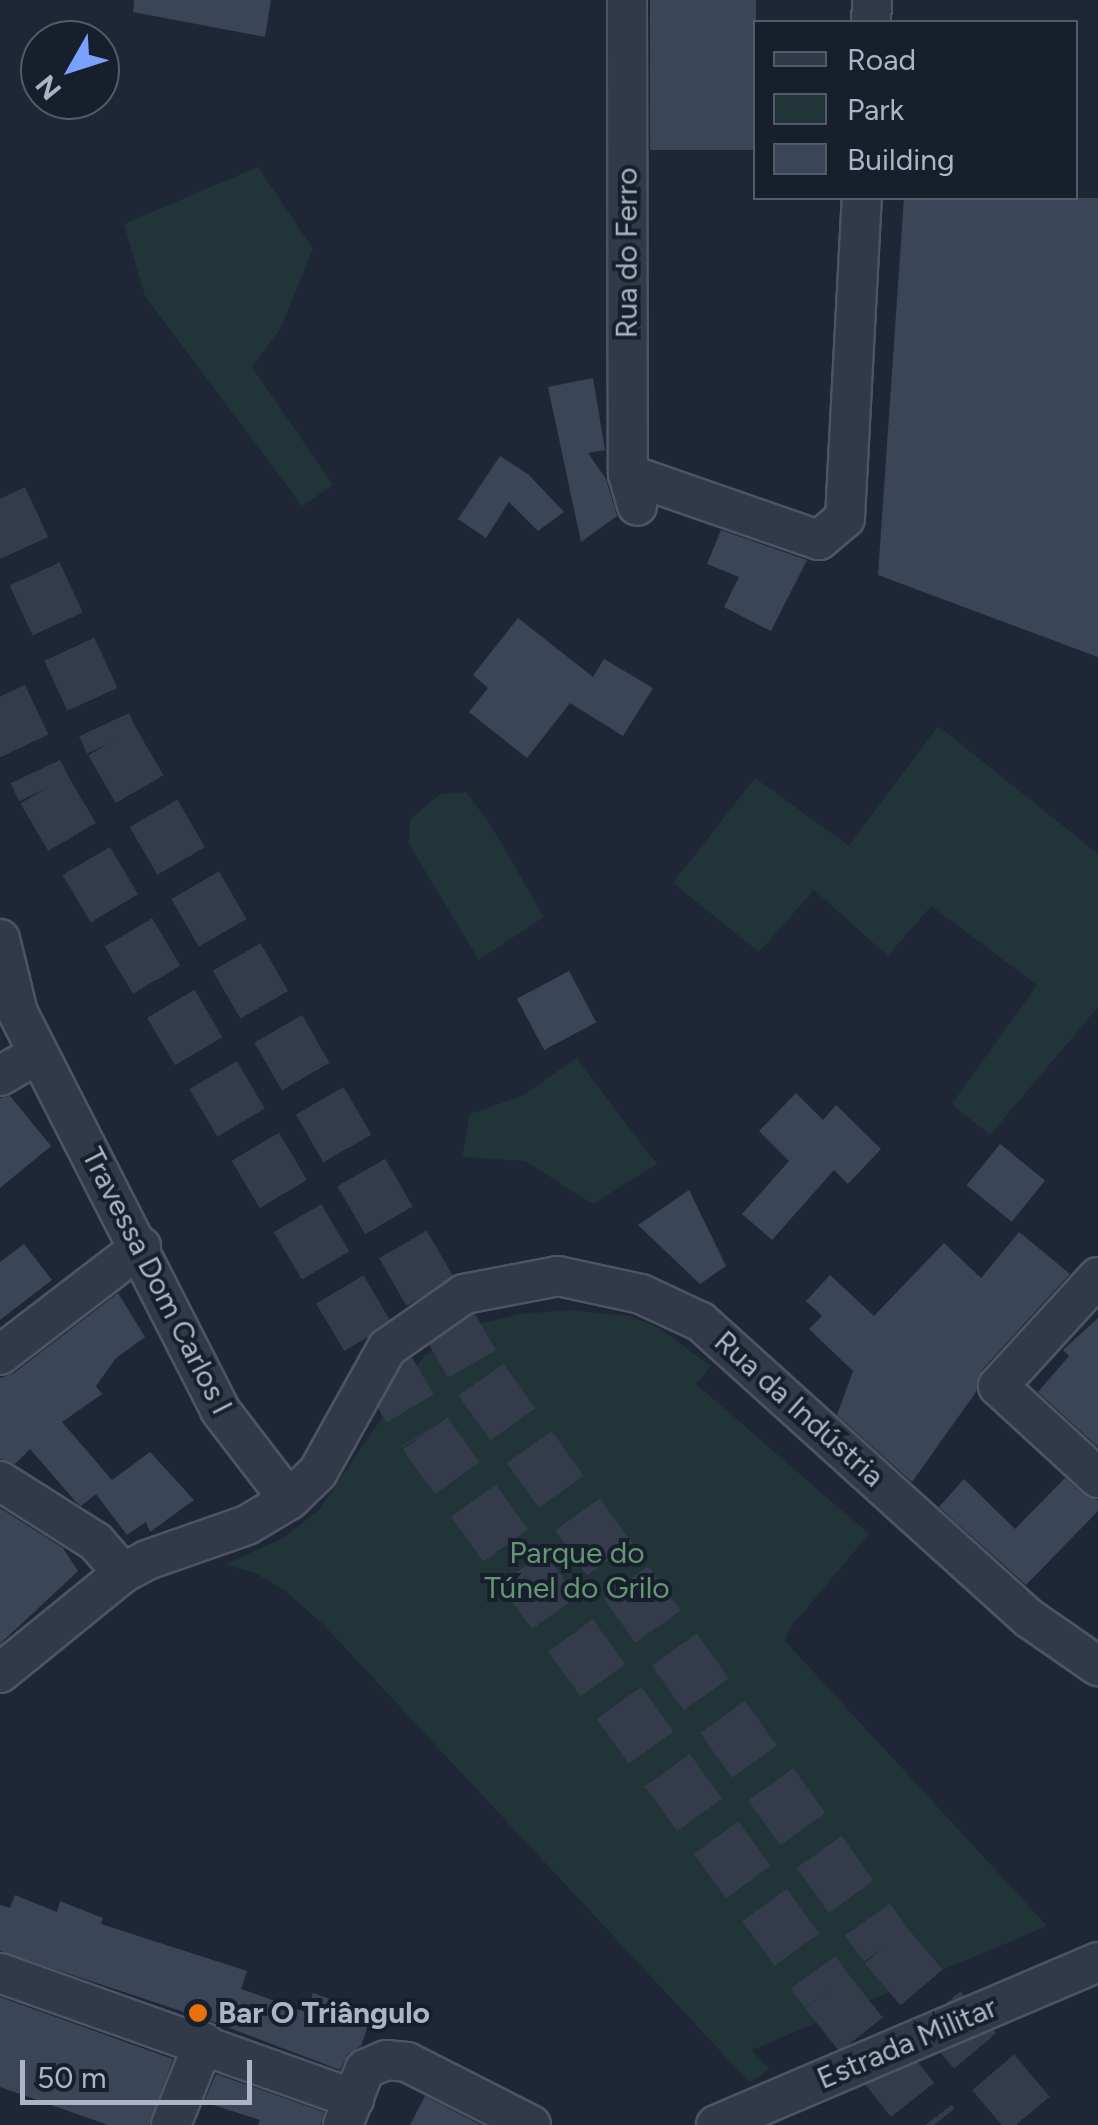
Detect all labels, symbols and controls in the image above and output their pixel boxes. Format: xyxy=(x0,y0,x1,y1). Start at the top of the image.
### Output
north arrow xyxy=(20,20,120,120)
legend xyxy=(753,20,1078,200)
text: Road xyxy=(847,41,916,78)
text: N xyxy=(28,69,68,107)
text: Park xyxy=(847,91,904,128)
text: Building xyxy=(847,141,955,178)
street label: Rua do Ferro xyxy=(609,168,645,338)
street label: Travessa Dom Carlos I xyxy=(74,1142,240,1420)
street label: Rua da Indústria xyxy=(707,1324,891,1494)
park label: Parque do Túnel do Grilo xyxy=(484,1535,670,1606)
street label: Estrada Militar xyxy=(812,1989,1002,2097)
place label: Bar O Triângulo xyxy=(218,1995,430,2031)
marker: Bar O Triângulo xyxy=(187,2002,209,2024)
scale bar xyxy=(25,2040,258,2102)
text: 50 m xyxy=(37,2059,106,2096)

